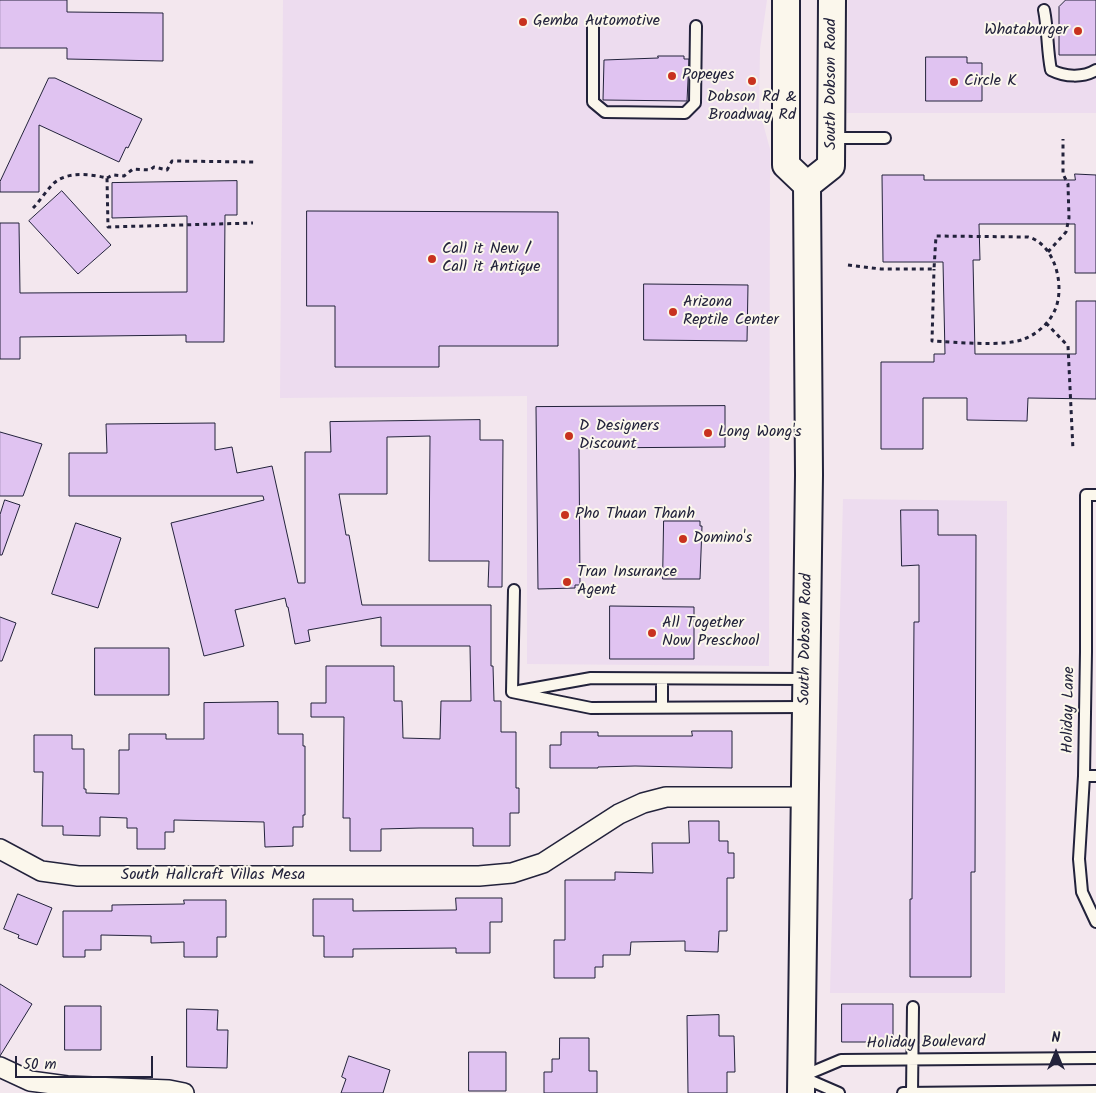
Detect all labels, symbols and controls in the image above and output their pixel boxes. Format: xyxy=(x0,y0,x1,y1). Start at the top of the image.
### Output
place label: Gemba Automotive xyxy=(533,12,660,32)
marker: Gemba Automotive xyxy=(517,16,529,28)
street label: South Dobson Road xyxy=(822,18,842,150)
place label: Whataburger xyxy=(984,21,1068,41)
marker: Whataburger xyxy=(1072,25,1084,37)
place label: Popeyes xyxy=(682,66,734,86)
marker: Popeyes xyxy=(666,70,678,82)
place label: Circle K xyxy=(964,72,1017,92)
marker: Dobson Rd & Broadway Rd xyxy=(746,75,758,87)
marker: Circle K xyxy=(948,76,960,88)
place label: Dobson Rd & Broadway Rd xyxy=(707,88,797,126)
place label: Call it New / Call it Antique xyxy=(442,240,540,278)
marker: Call it New / Call it Antique xyxy=(426,253,438,265)
place label: Arizona Reptile Center xyxy=(683,293,779,331)
marker: Arizona Reptile Center xyxy=(667,306,679,318)
place label: D Designers Discount xyxy=(579,417,659,455)
place label: Long Wong's xyxy=(718,423,802,443)
marker: Long Wong's xyxy=(702,427,714,439)
marker: D Designers Discount xyxy=(563,430,575,442)
place label: Pho Thuan Thanh xyxy=(575,505,695,525)
marker: Pho Thuan Thanh xyxy=(559,509,571,521)
place label: Domino's xyxy=(693,529,752,549)
marker: Domino's xyxy=(677,533,689,545)
place label: Tran Insurance Agent xyxy=(577,563,677,601)
street label: South Dobson Road xyxy=(796,573,818,705)
marker: Tran Insurance Agent xyxy=(561,576,573,588)
place label: All Together Now Preschool xyxy=(662,614,759,652)
marker: All Together Now Preschool xyxy=(646,627,658,639)
street label: Holiday Lane xyxy=(1060,666,1080,754)
street label: South Hallcraft Villas Mesa xyxy=(121,866,305,886)
text: N xyxy=(1052,1027,1060,1049)
north arrow xyxy=(1031,1028,1081,1078)
street label: Holiday Boulevard xyxy=(866,1033,986,1055)
scale bar xyxy=(18,1046,155,1078)
text: 50 m xyxy=(23,1053,57,1077)

